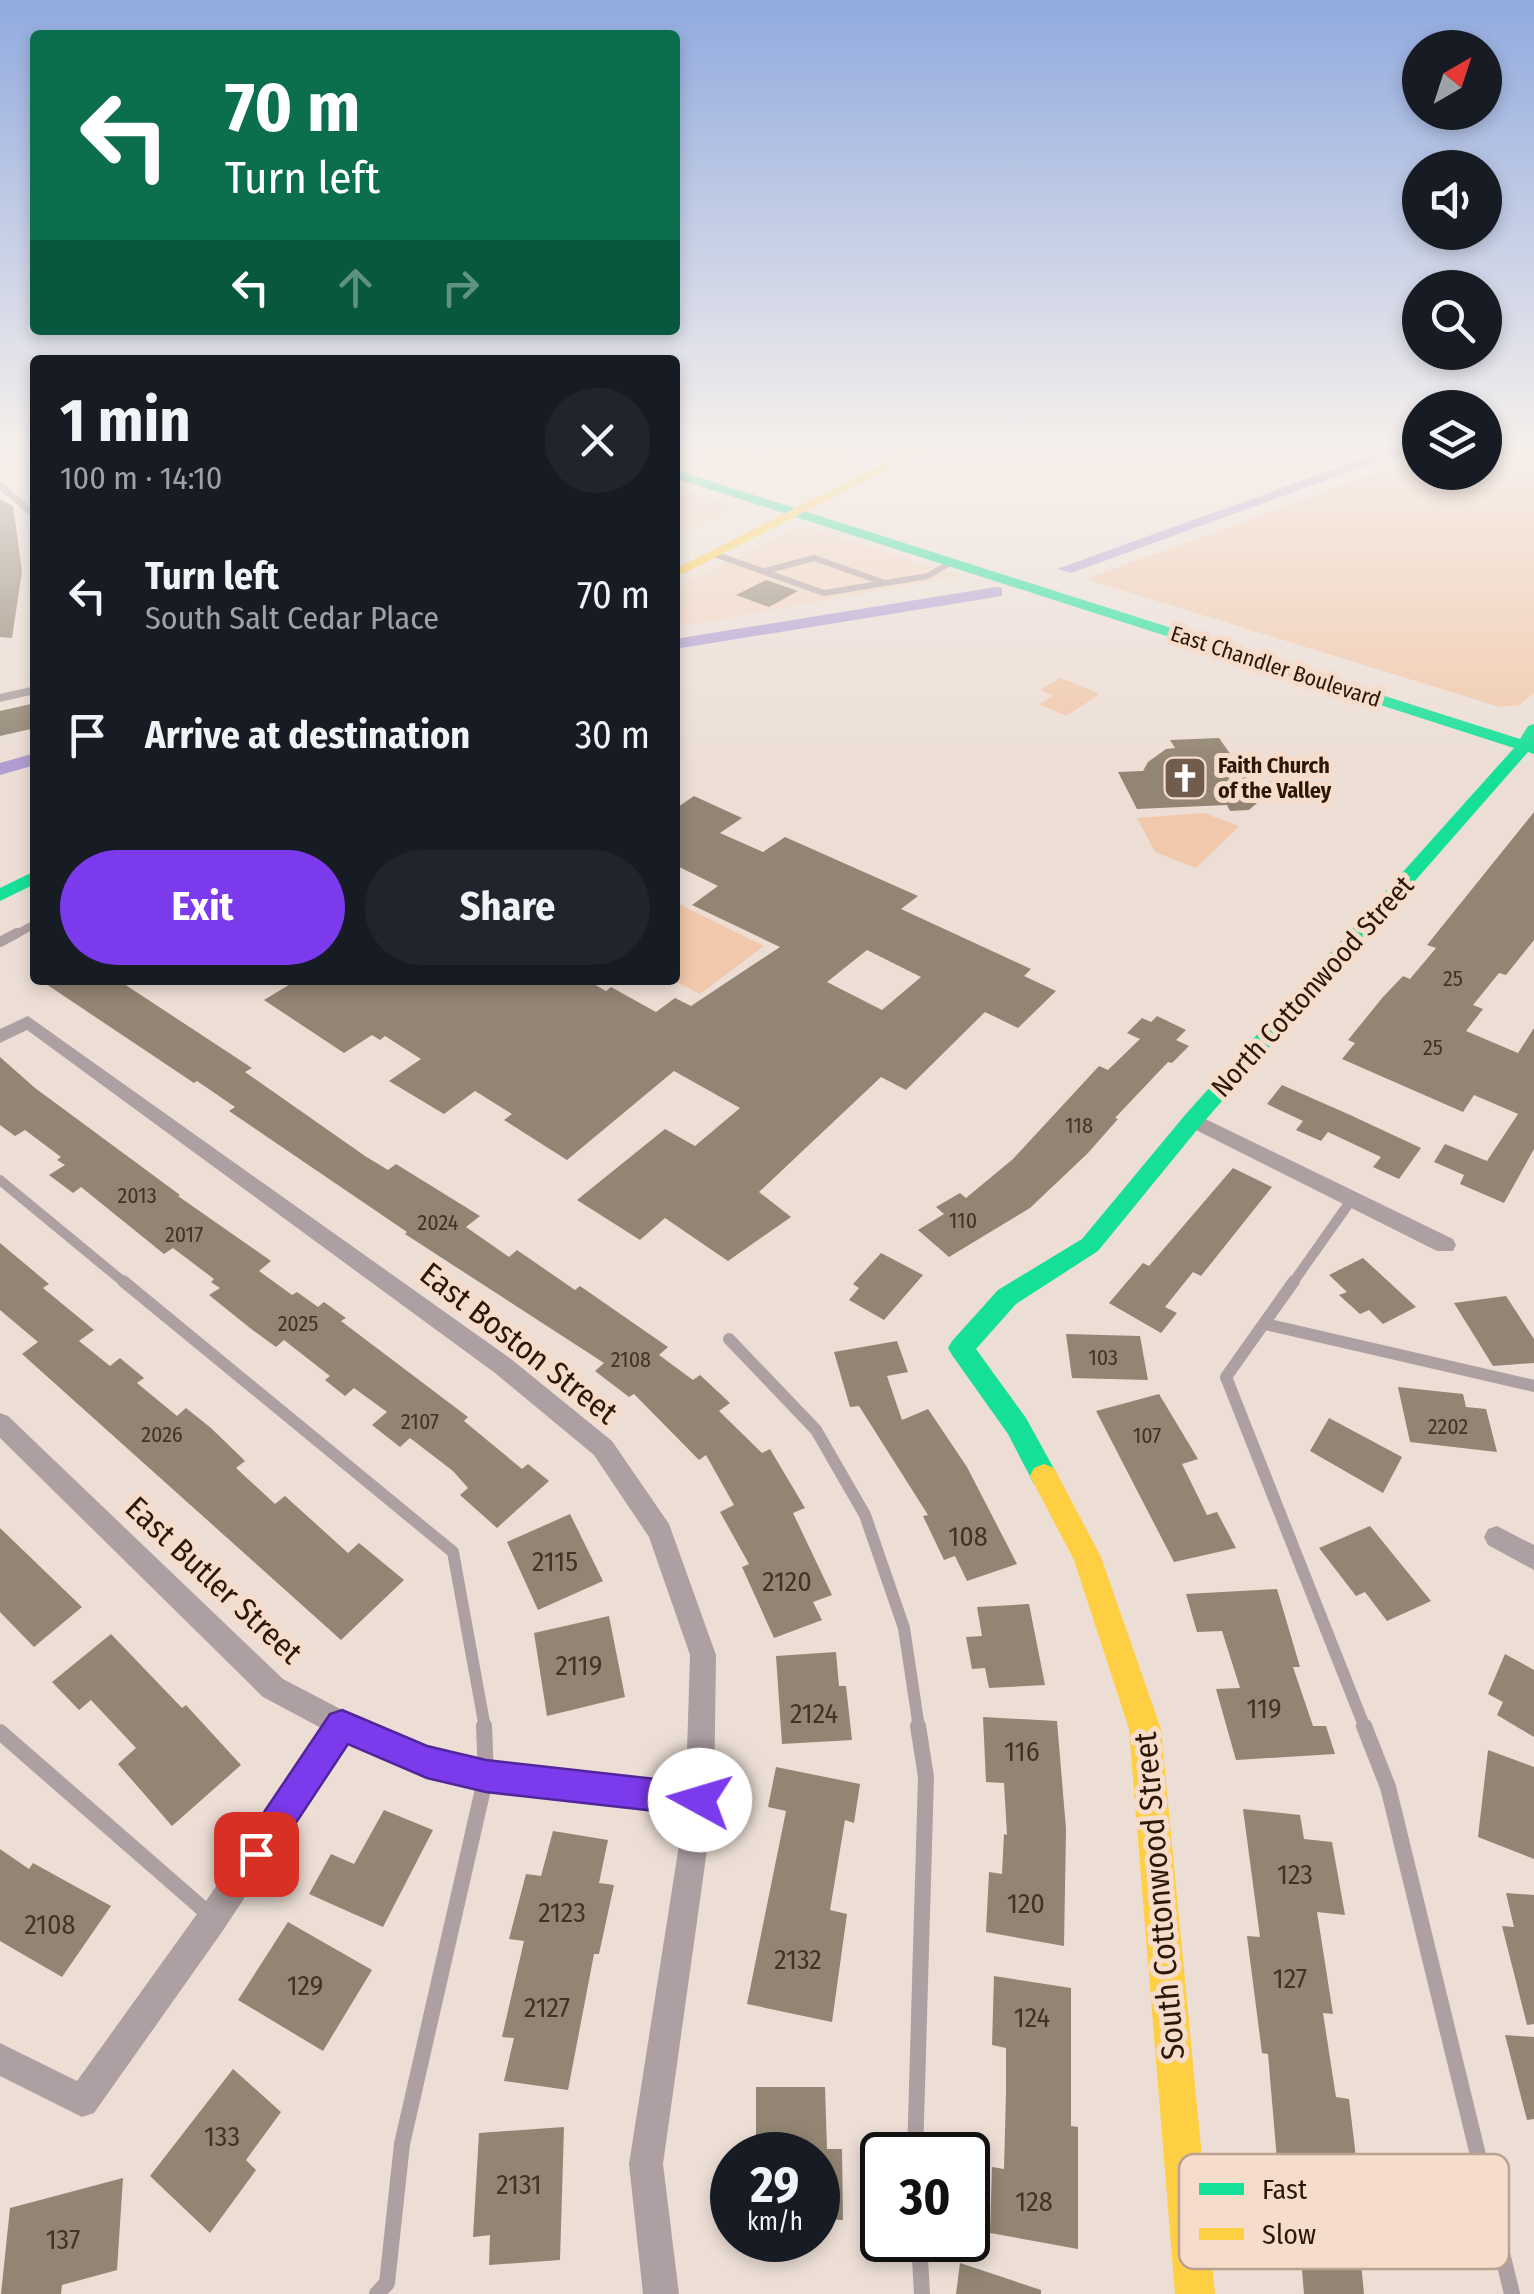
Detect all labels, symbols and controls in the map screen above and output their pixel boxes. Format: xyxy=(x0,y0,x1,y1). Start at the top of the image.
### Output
north arrow xyxy=(1402,30,1502,130)
map controls xyxy=(1402,30,1502,490)
text: 70 m xyxy=(225,66,360,150)
icon: left xyxy=(60,70,190,200)
button: sound xyxy=(1402,150,1502,250)
text: Turn left xyxy=(225,151,380,205)
icon: left xyxy=(223,260,278,315)
icon: ahead xyxy=(328,260,383,315)
icon: right xyxy=(433,260,488,315)
button: search xyxy=(1402,270,1502,370)
text: 1 min xyxy=(60,385,191,457)
button: close xyxy=(545,388,650,493)
button: layers xyxy=(1402,390,1502,490)
text: 100 m · 14:10 xyxy=(60,459,222,497)
text: Turn left xyxy=(145,553,279,599)
icon: left xyxy=(60,568,115,623)
text: 70 m xyxy=(577,572,650,618)
text: South Salt Cedar Place xyxy=(145,599,439,637)
street label: East Chandler Boulevard xyxy=(1167,620,1384,713)
icon: arrive xyxy=(60,708,115,763)
text: Arrive at destination xyxy=(145,712,470,758)
text: 30 m xyxy=(575,712,650,758)
place label: Faith Church of the Valley xyxy=(1218,752,1332,804)
church icon: Faith Church of the Valley xyxy=(1162,755,1208,801)
button: Exit xyxy=(60,850,345,965)
button: Share xyxy=(365,850,650,965)
street label: North Cottonwood Street xyxy=(1204,868,1421,1104)
house number: 25 xyxy=(1443,965,1463,992)
house number: 25 xyxy=(1423,1034,1443,1061)
house number: 118 xyxy=(1065,1112,1093,1139)
house number: 2013 xyxy=(117,1182,157,1209)
house number: 110 xyxy=(949,1207,977,1234)
house number: 2024 xyxy=(418,1209,459,1236)
house number: 2017 xyxy=(165,1221,203,1248)
street label: East Boston Street xyxy=(413,1254,626,1432)
house number: 2025 xyxy=(278,1310,318,1337)
house number: 103 xyxy=(1088,1344,1118,1371)
house number: 2108 xyxy=(611,1346,651,1373)
house number: 2107 xyxy=(401,1408,439,1435)
house number: 2202 xyxy=(1428,1413,1468,1440)
house number: 2026 xyxy=(141,1421,183,1448)
house number: 107 xyxy=(1133,1422,1161,1449)
street label: East Butler Street xyxy=(118,1488,311,1672)
house number: 108 xyxy=(948,1520,988,1553)
house number: 2115 xyxy=(532,1545,578,1578)
house number: 2120 xyxy=(762,1565,812,1598)
house number: 2119 xyxy=(556,1649,602,1682)
house number: 119 xyxy=(1246,1692,1282,1725)
house number: 2124 xyxy=(790,1697,838,1730)
street label: South Cottonwood Street xyxy=(1126,1730,1192,2061)
house number: 116 xyxy=(1004,1735,1040,1768)
position arrow xyxy=(648,1748,752,1852)
pin xyxy=(214,1812,299,1897)
icon: arrive xyxy=(229,1827,284,1882)
house number: 123 xyxy=(1277,1858,1313,1891)
house number: 120 xyxy=(1007,1887,1045,1920)
house number: 2123 xyxy=(538,1896,586,1929)
house number: 2108 xyxy=(24,1908,76,1941)
house number: 2132 xyxy=(774,1943,822,1976)
house number: 127 xyxy=(1273,1962,1307,1995)
house number: 129 xyxy=(287,1969,323,2002)
house number: 2127 xyxy=(524,1991,570,2024)
house number: 124 xyxy=(1014,2001,1050,2034)
house number: 133 xyxy=(204,2120,240,2153)
speed limit sign: 30 xyxy=(860,2132,990,2262)
legend xyxy=(1179,2154,1509,2269)
text: 29 xyxy=(751,2155,799,2215)
house number: 2131 xyxy=(496,2168,542,2201)
text: Fast xyxy=(1262,2173,1308,2206)
house number: 128 xyxy=(1015,2185,1053,2218)
text: km/h xyxy=(747,2207,803,2237)
text: Slow xyxy=(1262,2218,1316,2251)
house number: 137 xyxy=(46,2223,80,2256)

